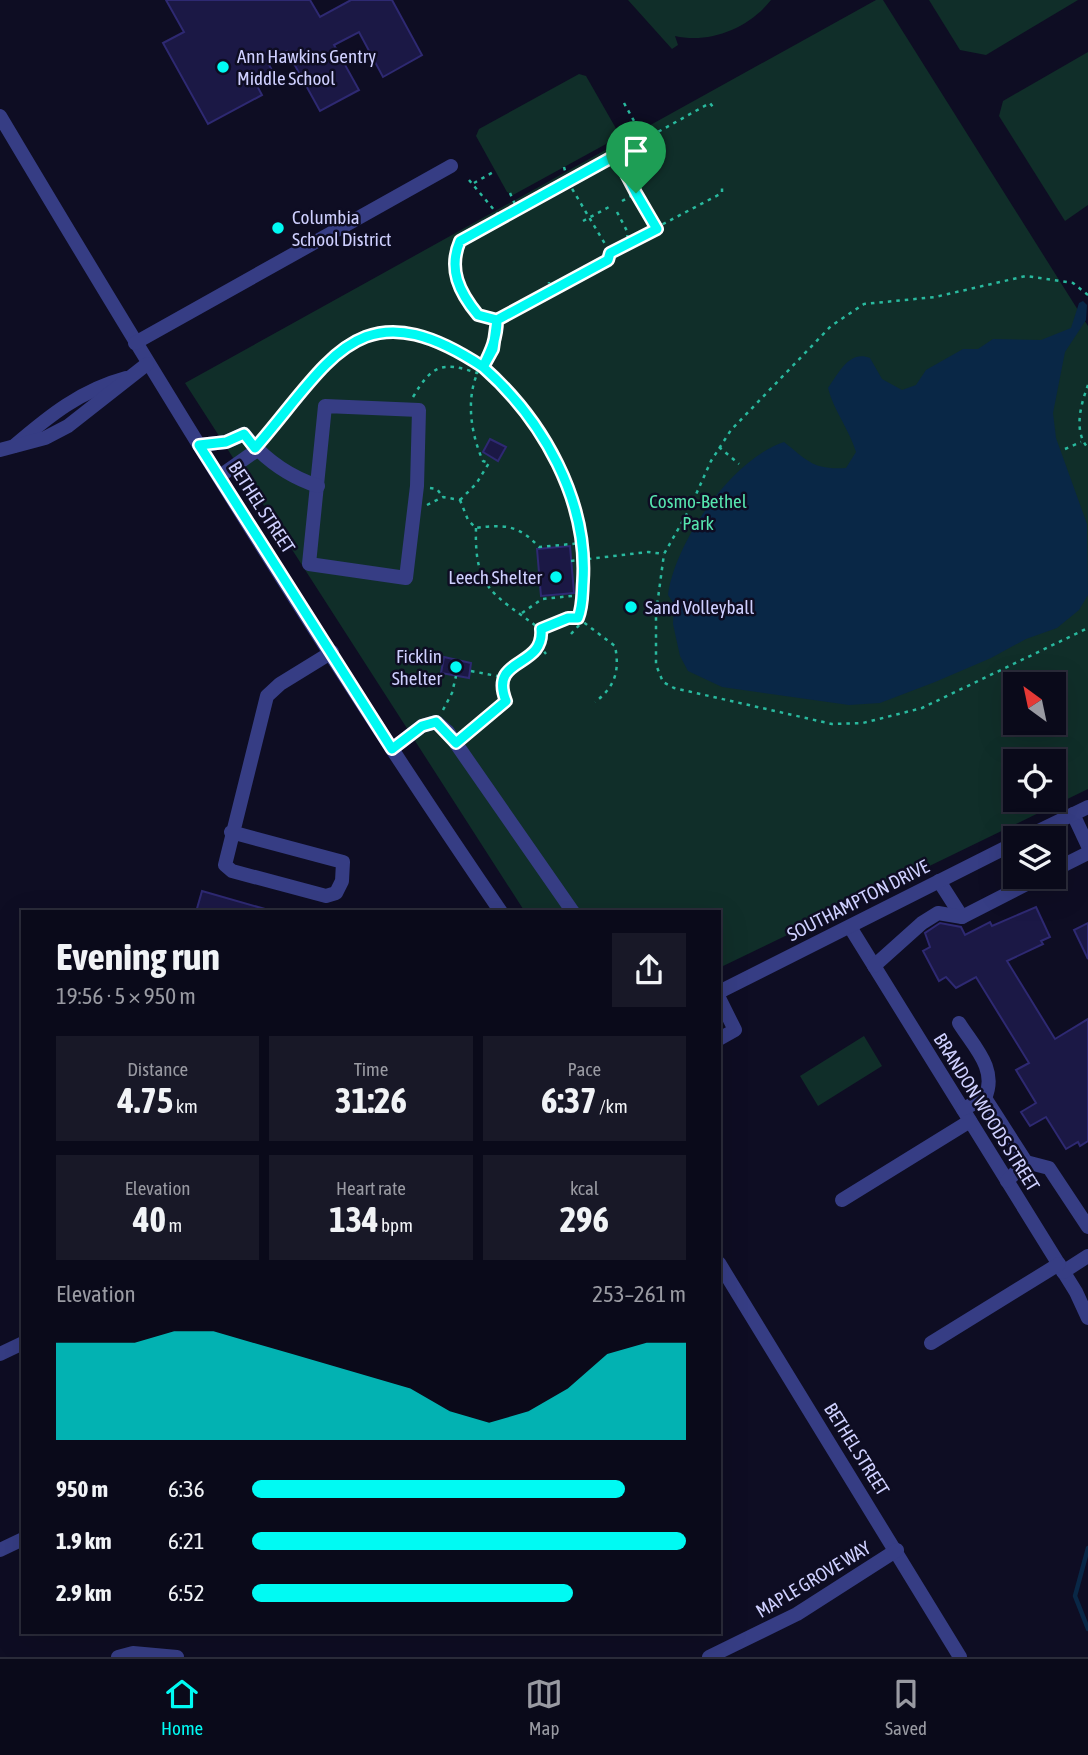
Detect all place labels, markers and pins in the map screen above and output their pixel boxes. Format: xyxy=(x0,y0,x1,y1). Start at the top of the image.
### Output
place label: Ann Hawkins Gentry Middle School xyxy=(237,45,376,89)
marker: Ann Hawkins Gentry Middle School xyxy=(215,59,231,75)
pin xyxy=(606,121,666,193)
place label: Columbia School District xyxy=(292,206,391,250)
marker: Columbia School District xyxy=(270,220,286,236)
place label: Leech Shelter xyxy=(448,566,542,588)
marker: Leech Shelter xyxy=(548,569,564,585)
place label: Sand Volleyball xyxy=(645,596,754,618)
marker: Sand Volleyball xyxy=(623,599,639,615)
place label: Ficklin Shelter xyxy=(392,645,442,689)
marker: Ficklin Shelter xyxy=(448,659,464,675)

